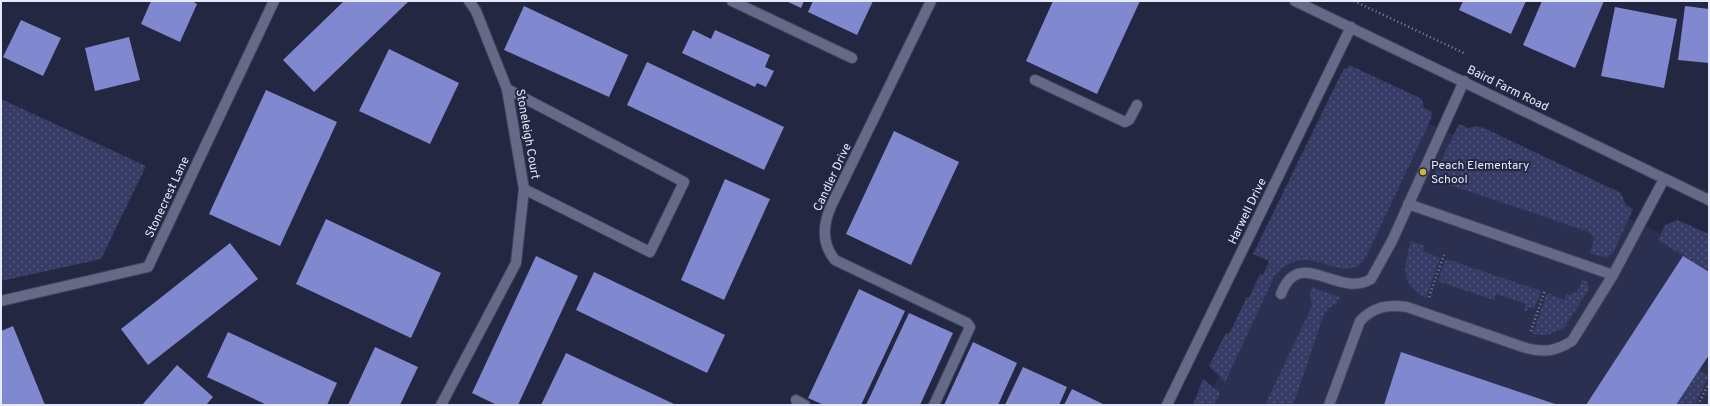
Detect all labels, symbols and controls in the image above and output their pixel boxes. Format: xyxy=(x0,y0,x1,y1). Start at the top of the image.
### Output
street label: Baird Farm Road xyxy=(1464,62,1551,116)
street label: Stoneleigh Court xyxy=(511,88,543,180)
street label: Candler Drive xyxy=(810,141,856,214)
street label: Stonecrest Lane xyxy=(142,154,194,241)
place label: Peach Elementary School xyxy=(1431,158,1529,188)
marker: Peach Elementary School xyxy=(1418,167,1428,177)
street label: Harwell Drive xyxy=(1225,176,1271,247)

